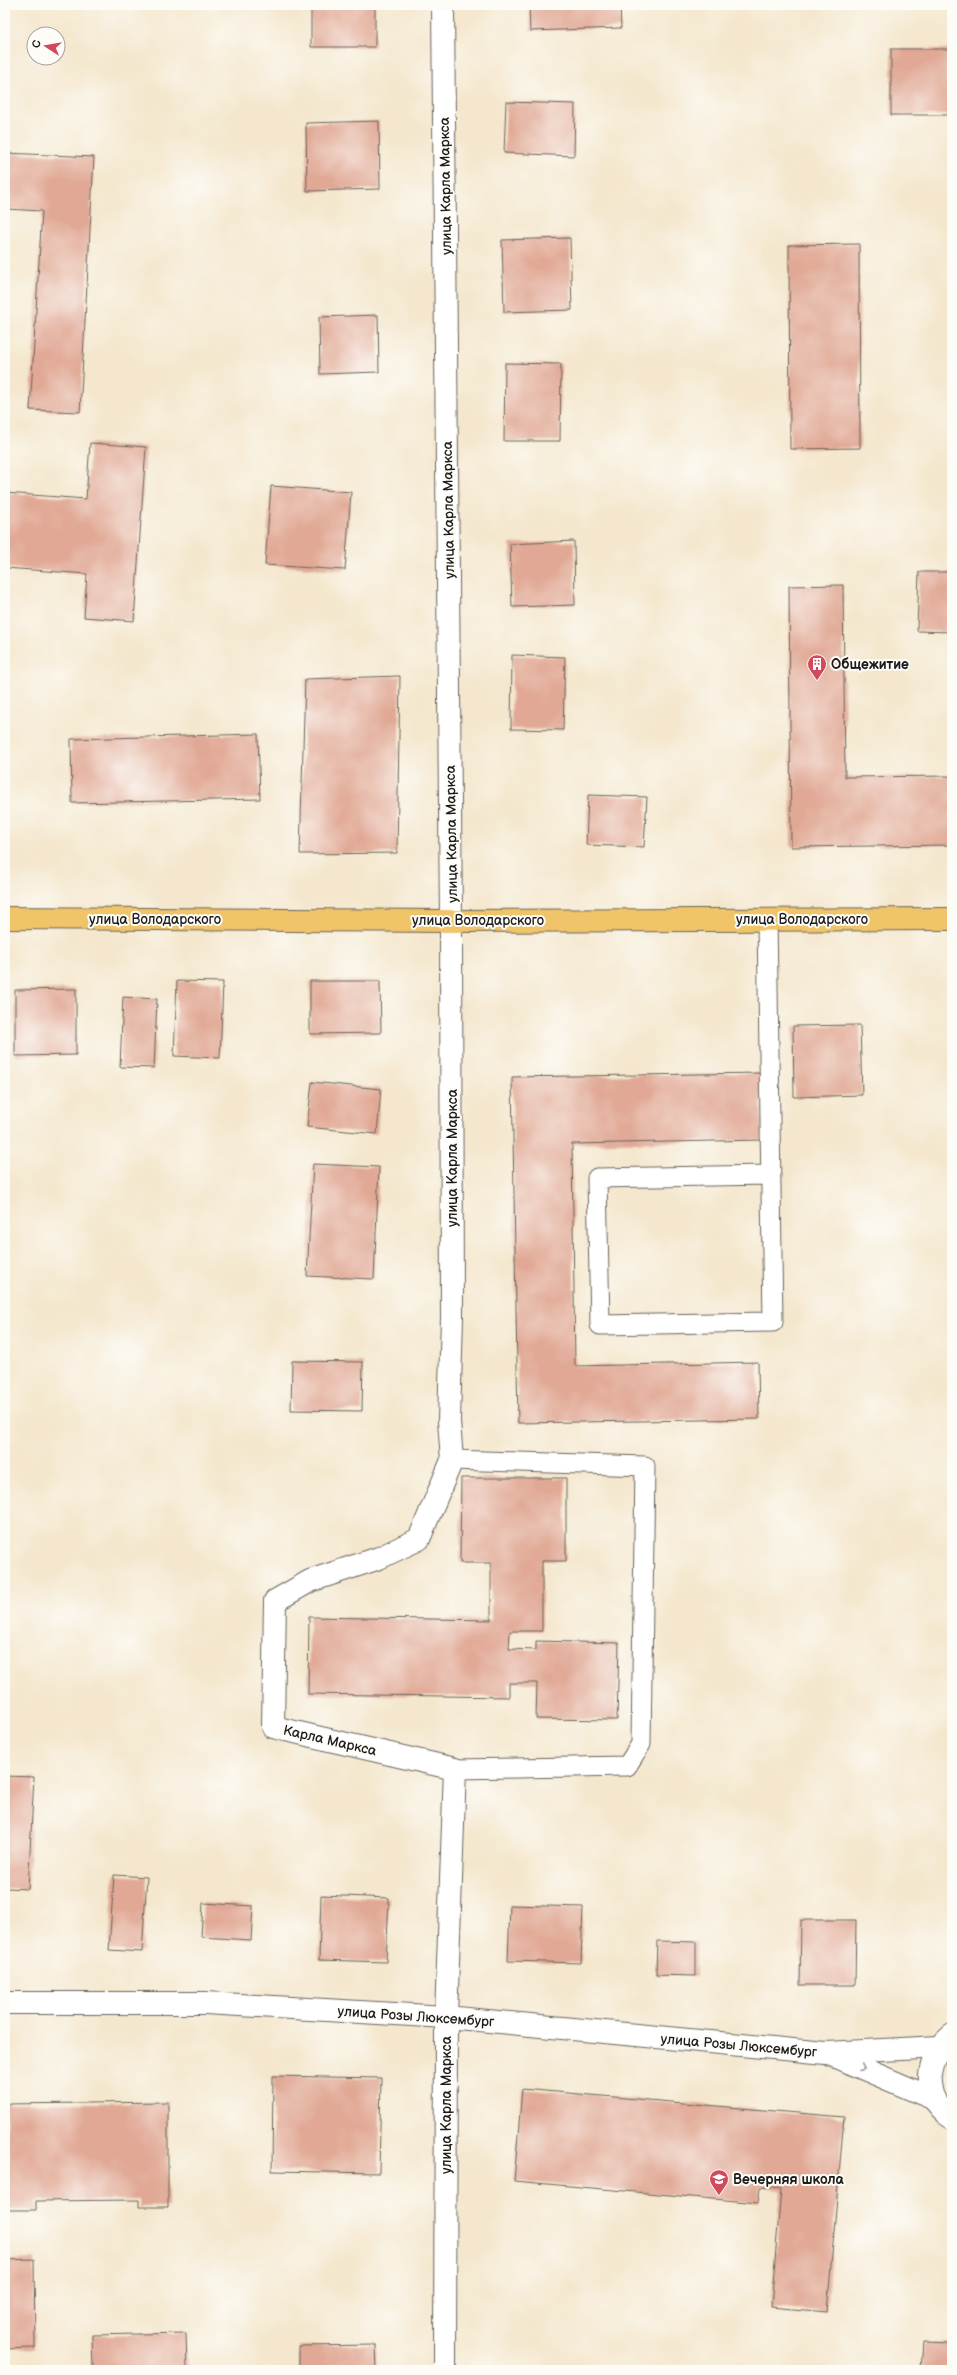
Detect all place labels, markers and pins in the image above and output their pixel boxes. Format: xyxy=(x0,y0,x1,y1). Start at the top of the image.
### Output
building icon: Общежитие xyxy=(806,653,828,681)
place label: Общежитие xyxy=(831,656,909,673)
school or university icon: Вечерняя школа xyxy=(708,2168,730,2196)
place label: Вечерняя школа xyxy=(733,2171,844,2188)

